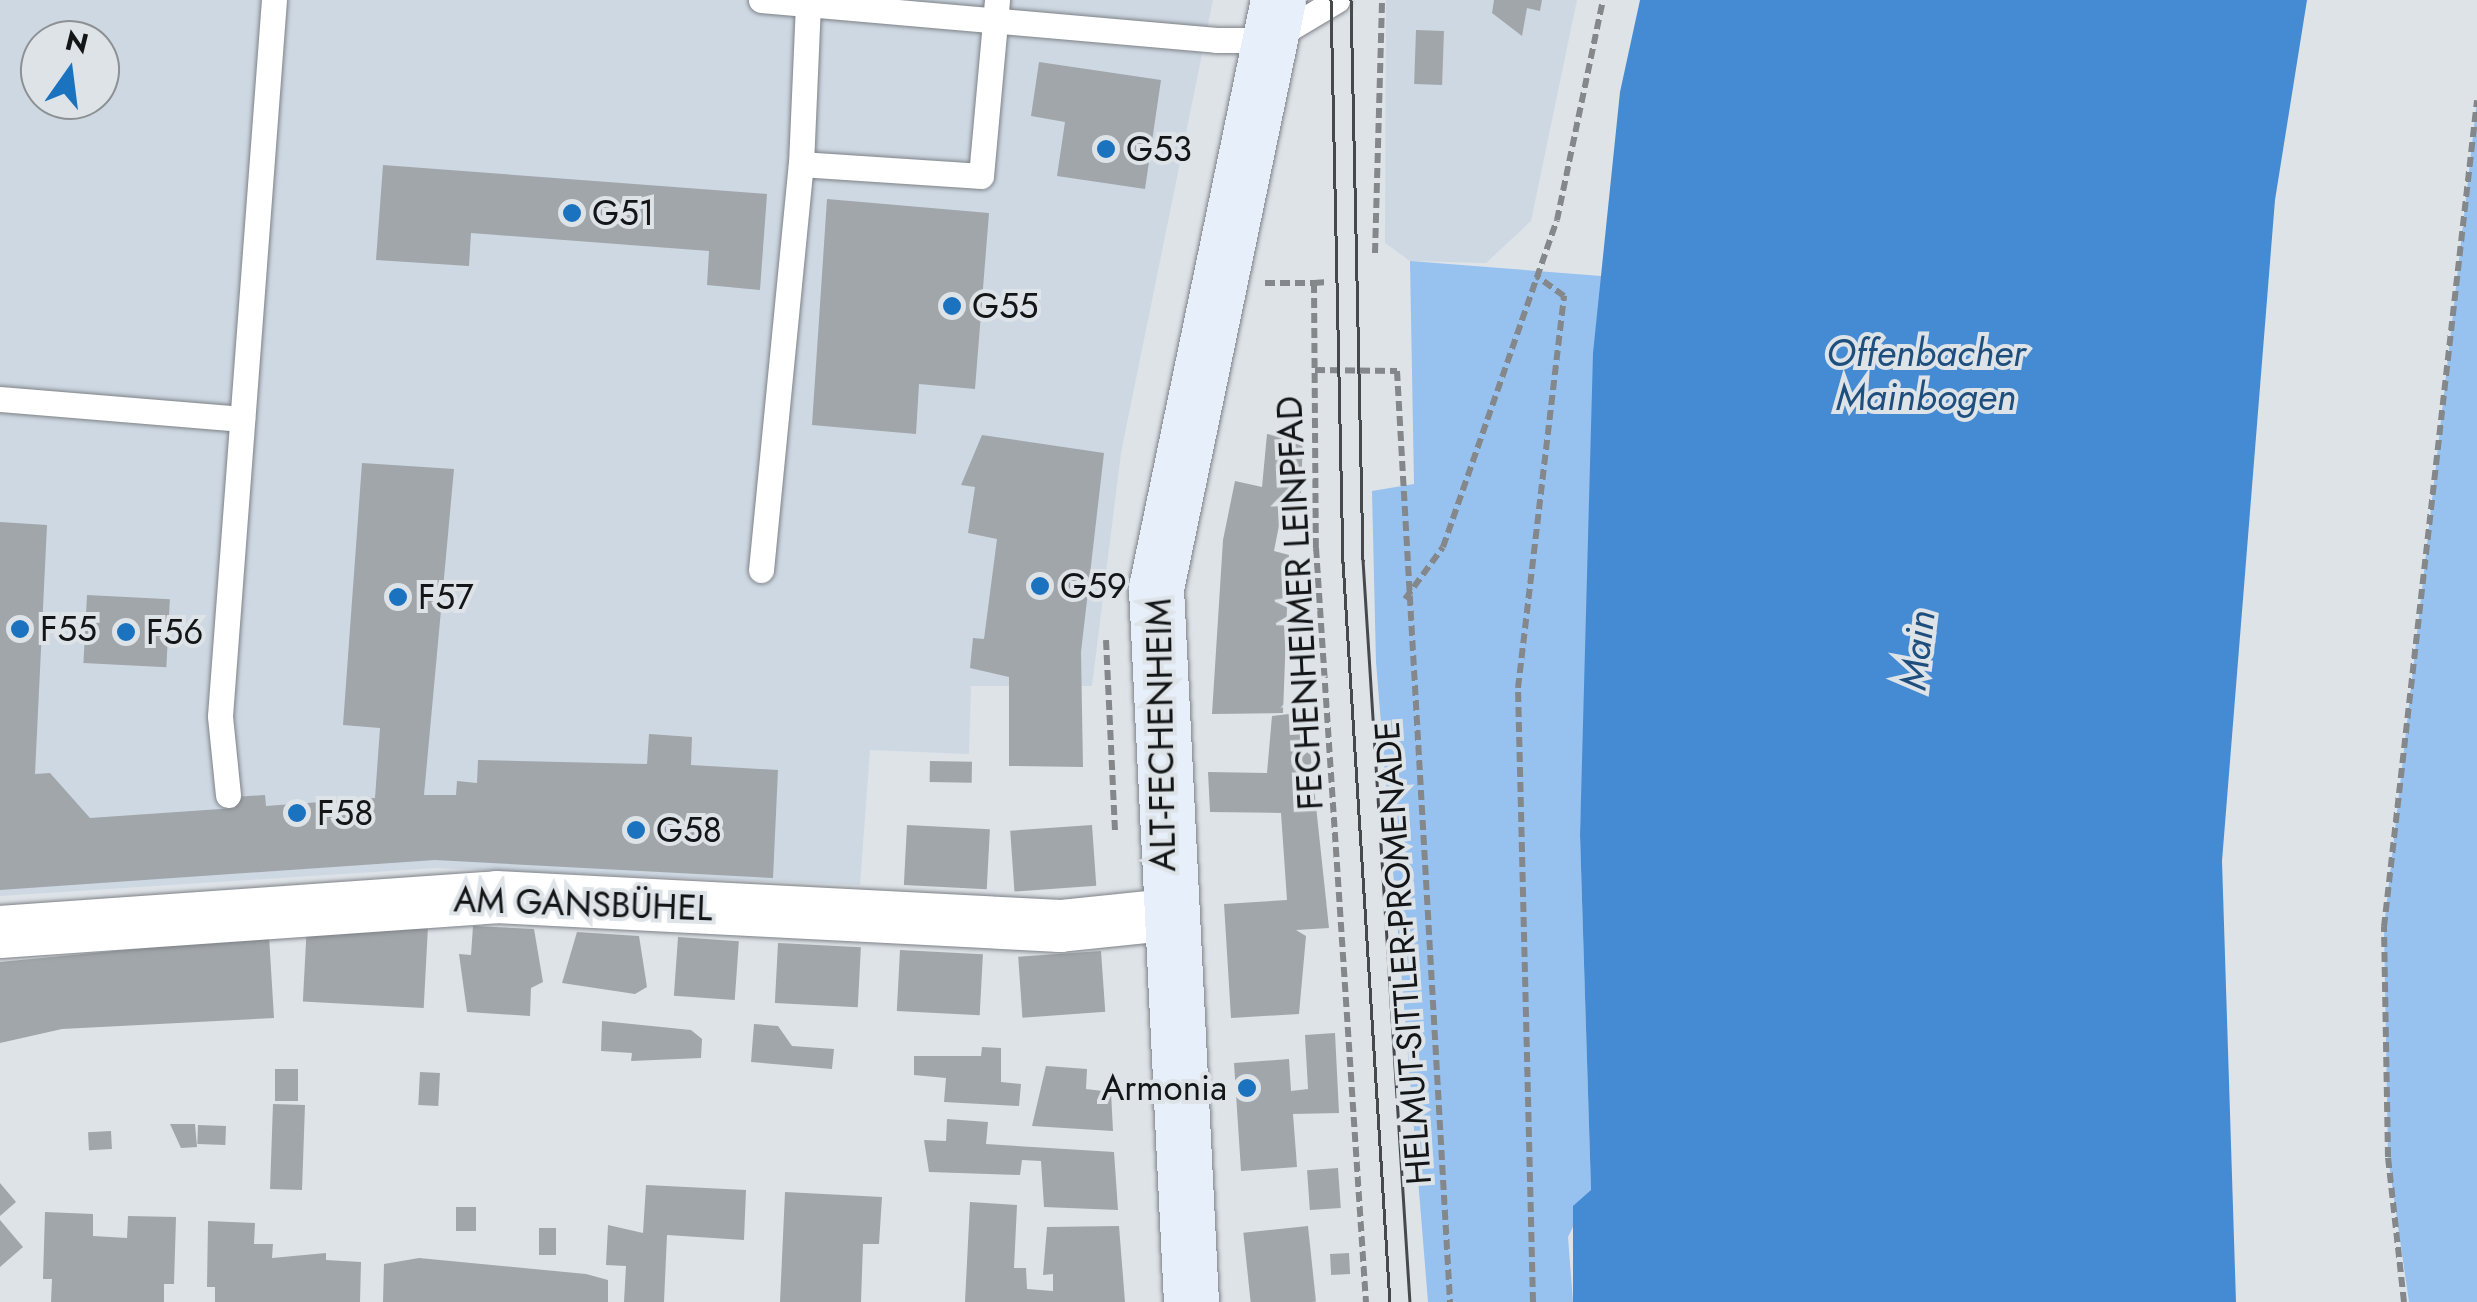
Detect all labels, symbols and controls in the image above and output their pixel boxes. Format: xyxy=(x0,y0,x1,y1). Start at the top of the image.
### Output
north arrow xyxy=(20,20,120,120)
text: N xyxy=(61,20,93,65)
place label: G53 xyxy=(1126,128,1192,170)
marker: G53 xyxy=(1095,138,1117,160)
place label: G51 xyxy=(592,192,655,234)
marker: G51 xyxy=(561,202,583,224)
place label: G55 xyxy=(972,285,1039,327)
marker: G55 xyxy=(941,295,963,317)
water label: Offenbacher Mainbogen xyxy=(1826,330,2026,419)
street label: FECHENHEIMER LEINPFAD xyxy=(1268,395,1332,811)
place label: G59 xyxy=(1060,565,1127,607)
marker: G59 xyxy=(1029,575,1051,597)
place label: F57 xyxy=(418,576,474,618)
marker: F57 xyxy=(387,586,409,608)
street label: ALT-FECHENHEIM xyxy=(1138,598,1184,872)
place label: F55 xyxy=(40,608,97,650)
water label: Main xyxy=(1890,608,1944,692)
place label: F56 xyxy=(146,611,203,653)
marker: F55 xyxy=(9,618,31,640)
marker: F56 xyxy=(115,621,137,643)
street label: HELMUT-SITTLER-PROMENADE xyxy=(1366,720,1440,1186)
place label: F58 xyxy=(317,792,373,834)
marker: F58 xyxy=(286,802,308,824)
place label: G58 xyxy=(656,809,722,851)
marker: G58 xyxy=(625,819,647,841)
street label: AM GANSBÜHEL xyxy=(453,878,713,930)
place label: Armonia xyxy=(1101,1067,1227,1109)
marker: Armonia xyxy=(1236,1077,1258,1099)

